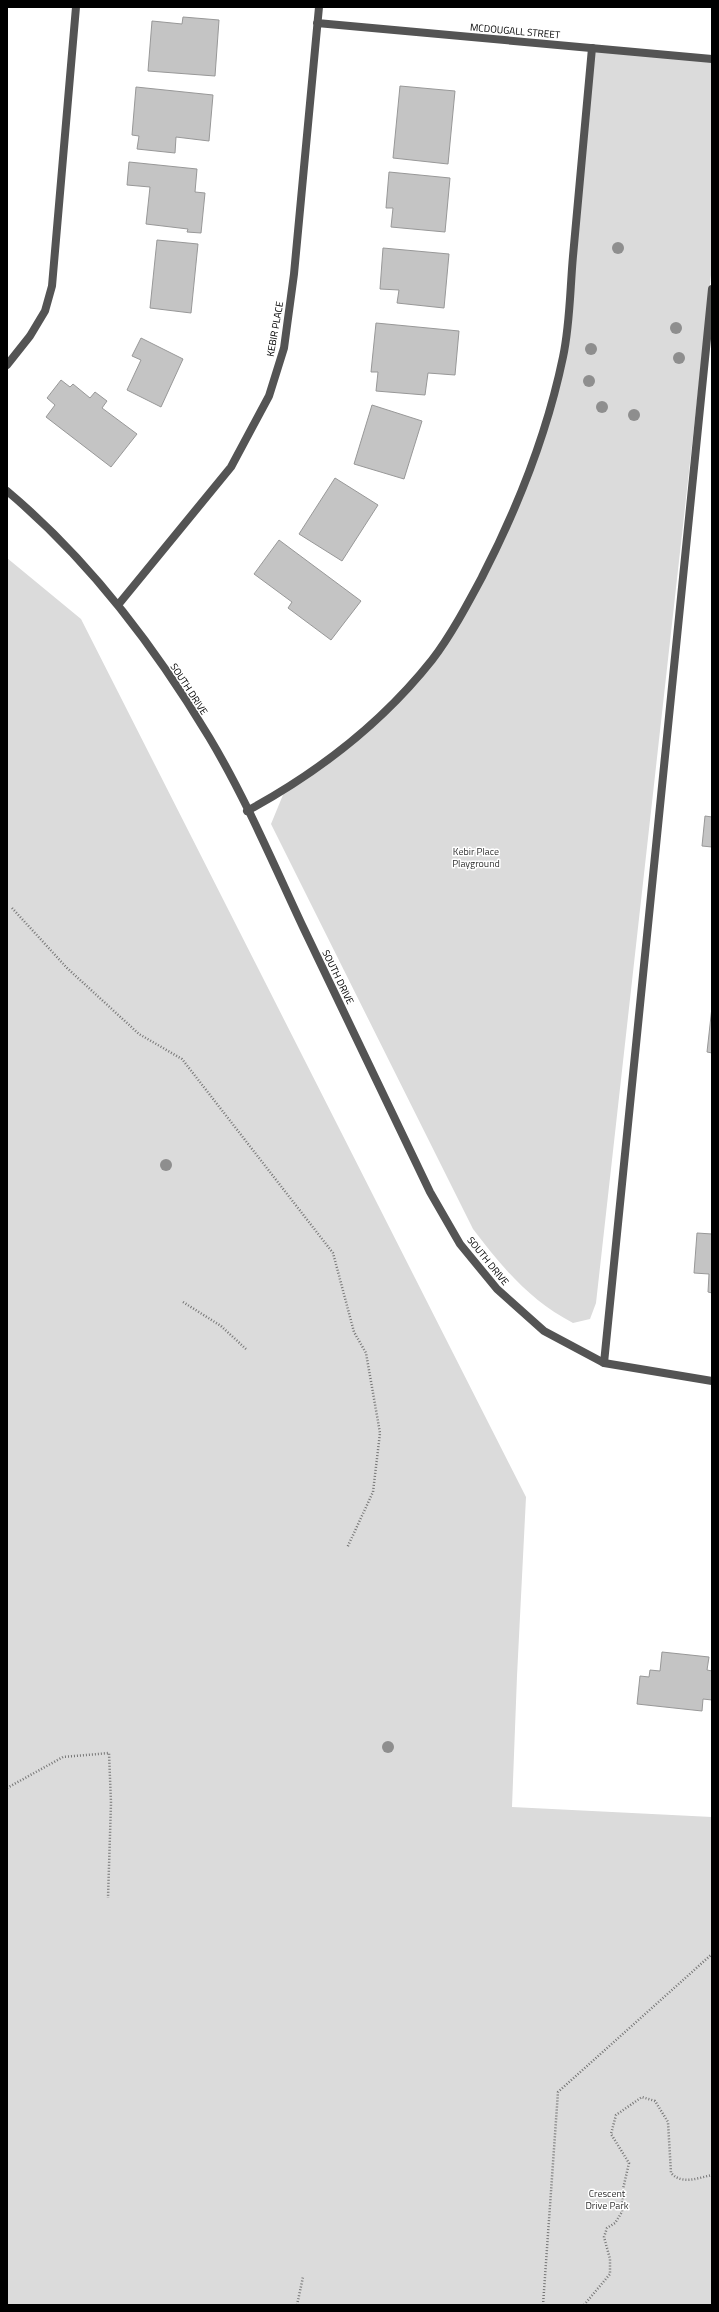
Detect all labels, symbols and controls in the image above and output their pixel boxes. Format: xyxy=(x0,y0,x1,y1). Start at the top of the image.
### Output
street label: MCDOUGALL STREET xyxy=(469,20,561,42)
street label: KEBIR PLACE xyxy=(263,300,287,358)
street label: SOUTH DRIVE xyxy=(167,660,212,718)
park label: Kebir Place Playground xyxy=(452,844,500,871)
street label: SOUTH DRIVE xyxy=(318,947,358,1007)
street label: SOUTH DRIVE xyxy=(464,1233,513,1289)
park label: Crescent Drive Park xyxy=(585,2186,629,2213)

